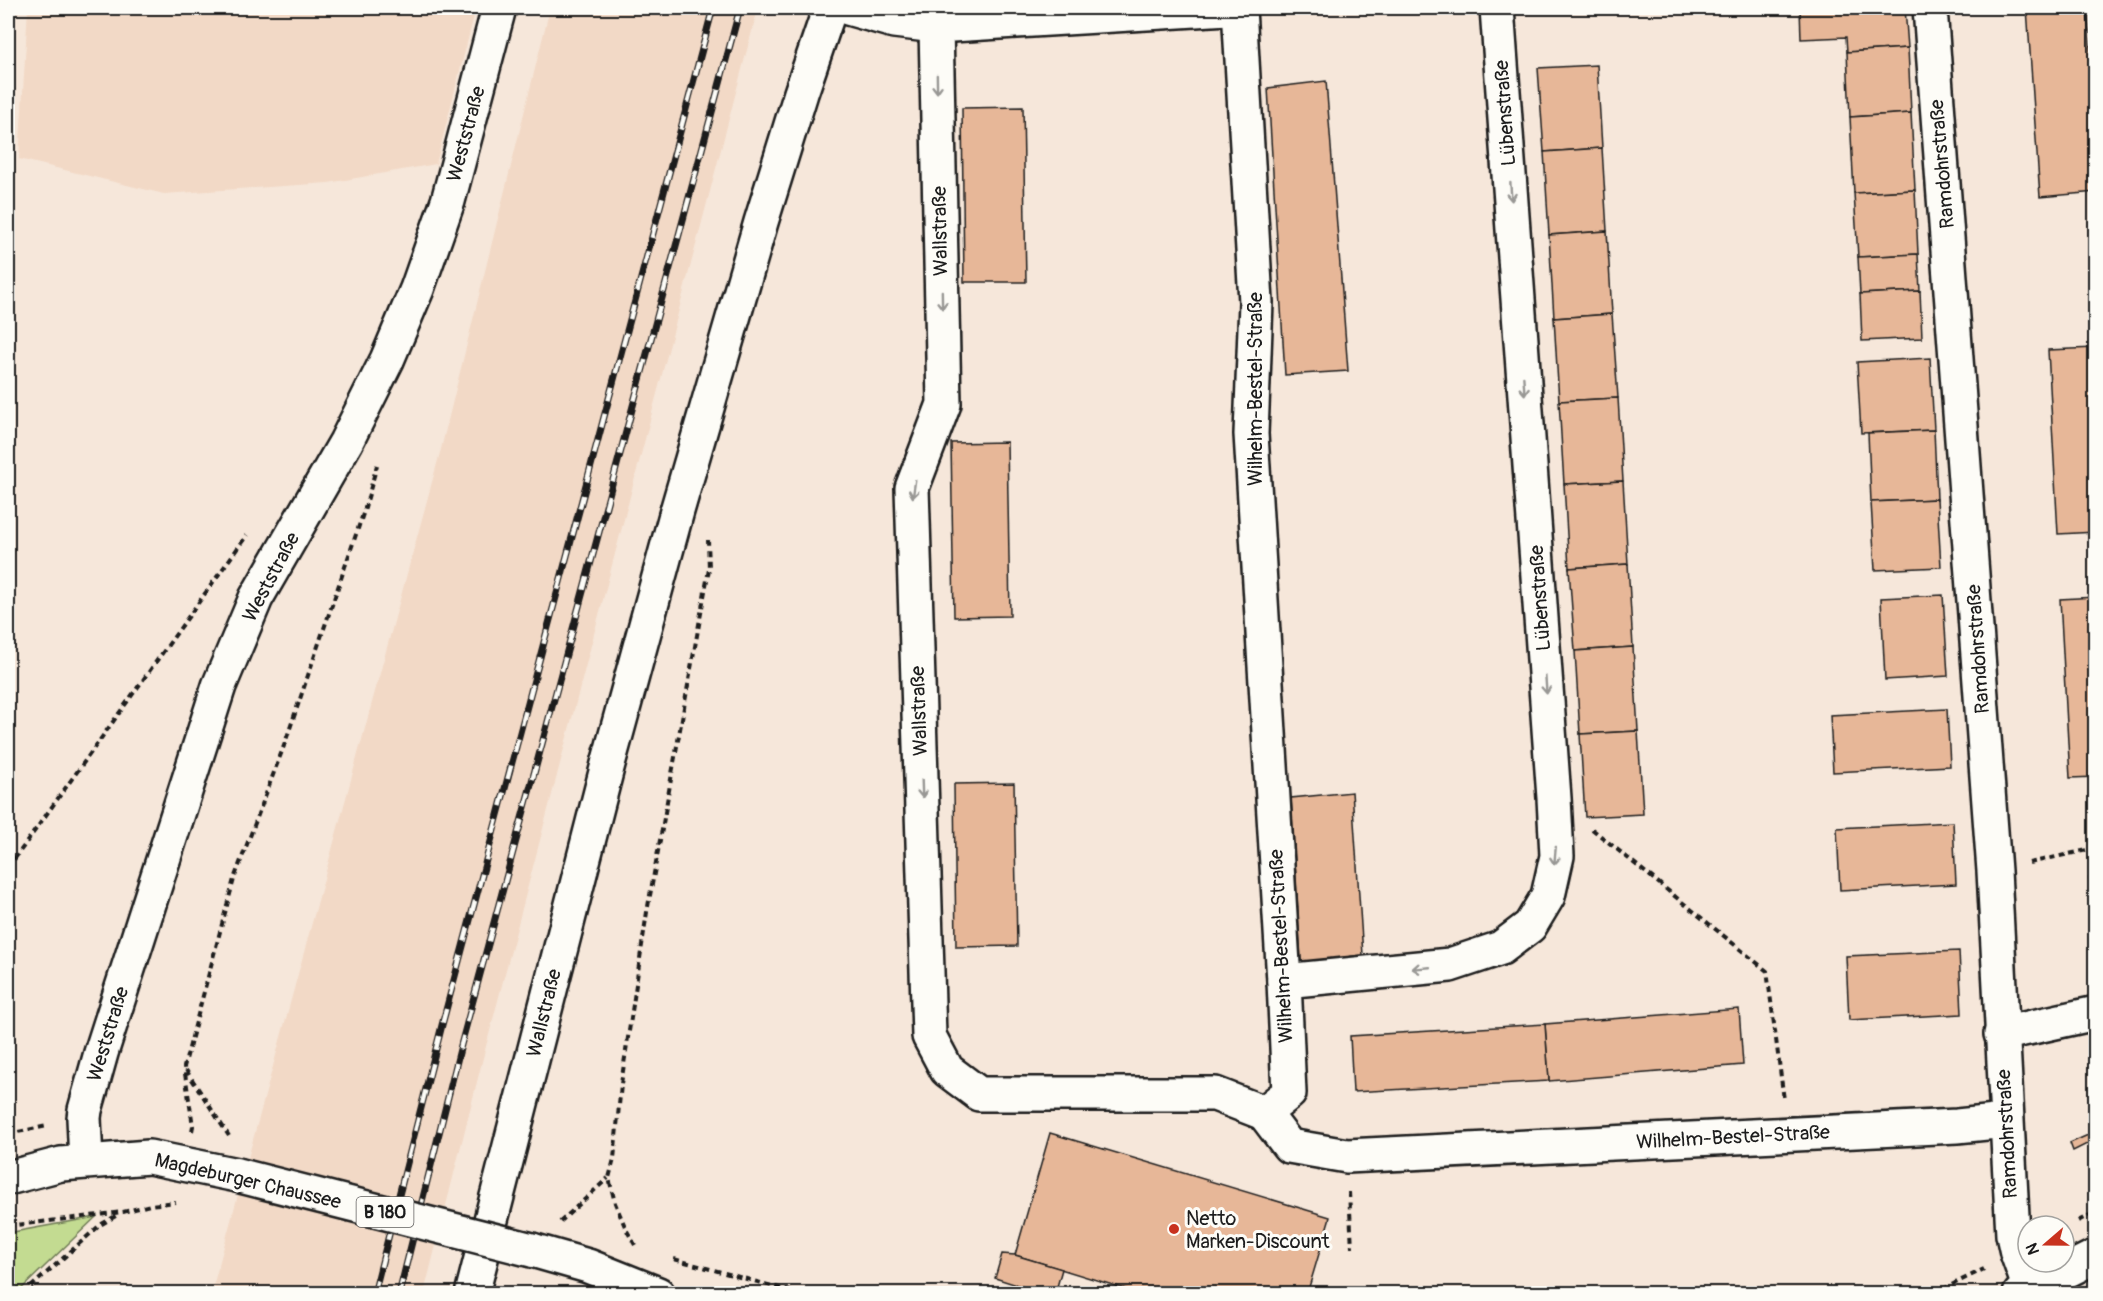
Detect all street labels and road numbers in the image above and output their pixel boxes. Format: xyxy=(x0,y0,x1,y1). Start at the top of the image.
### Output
street label: Lübenstraße xyxy=(1489,59,1521,167)
street label: Weststraße xyxy=(441,83,491,185)
street label: Ramdohrstraße xyxy=(1924,98,1960,230)
street label: Wallstraße xyxy=(927,186,953,276)
street label: Wilhelm-Bestel-Straße xyxy=(1243,292,1268,486)
street label: Weststraße xyxy=(237,528,305,626)
street label: Lübenstraße xyxy=(1524,544,1556,652)
street label: Ramdohrstraße xyxy=(1961,583,1995,714)
street label: Wallstraße xyxy=(905,665,933,756)
street label: Wilhelm-Bestel-Straße xyxy=(1263,848,1299,1043)
street label: Wallstraße xyxy=(521,966,567,1060)
street label: Weststraße xyxy=(82,983,134,1085)
street label: Ramdohrstraße xyxy=(1991,1069,2023,1199)
street label: Wilhelm-Bestel-Straße xyxy=(1636,1119,1831,1155)
street label: Magdeburger Chaussee xyxy=(152,1147,344,1215)
road number: B 180 xyxy=(356,1197,414,1227)

